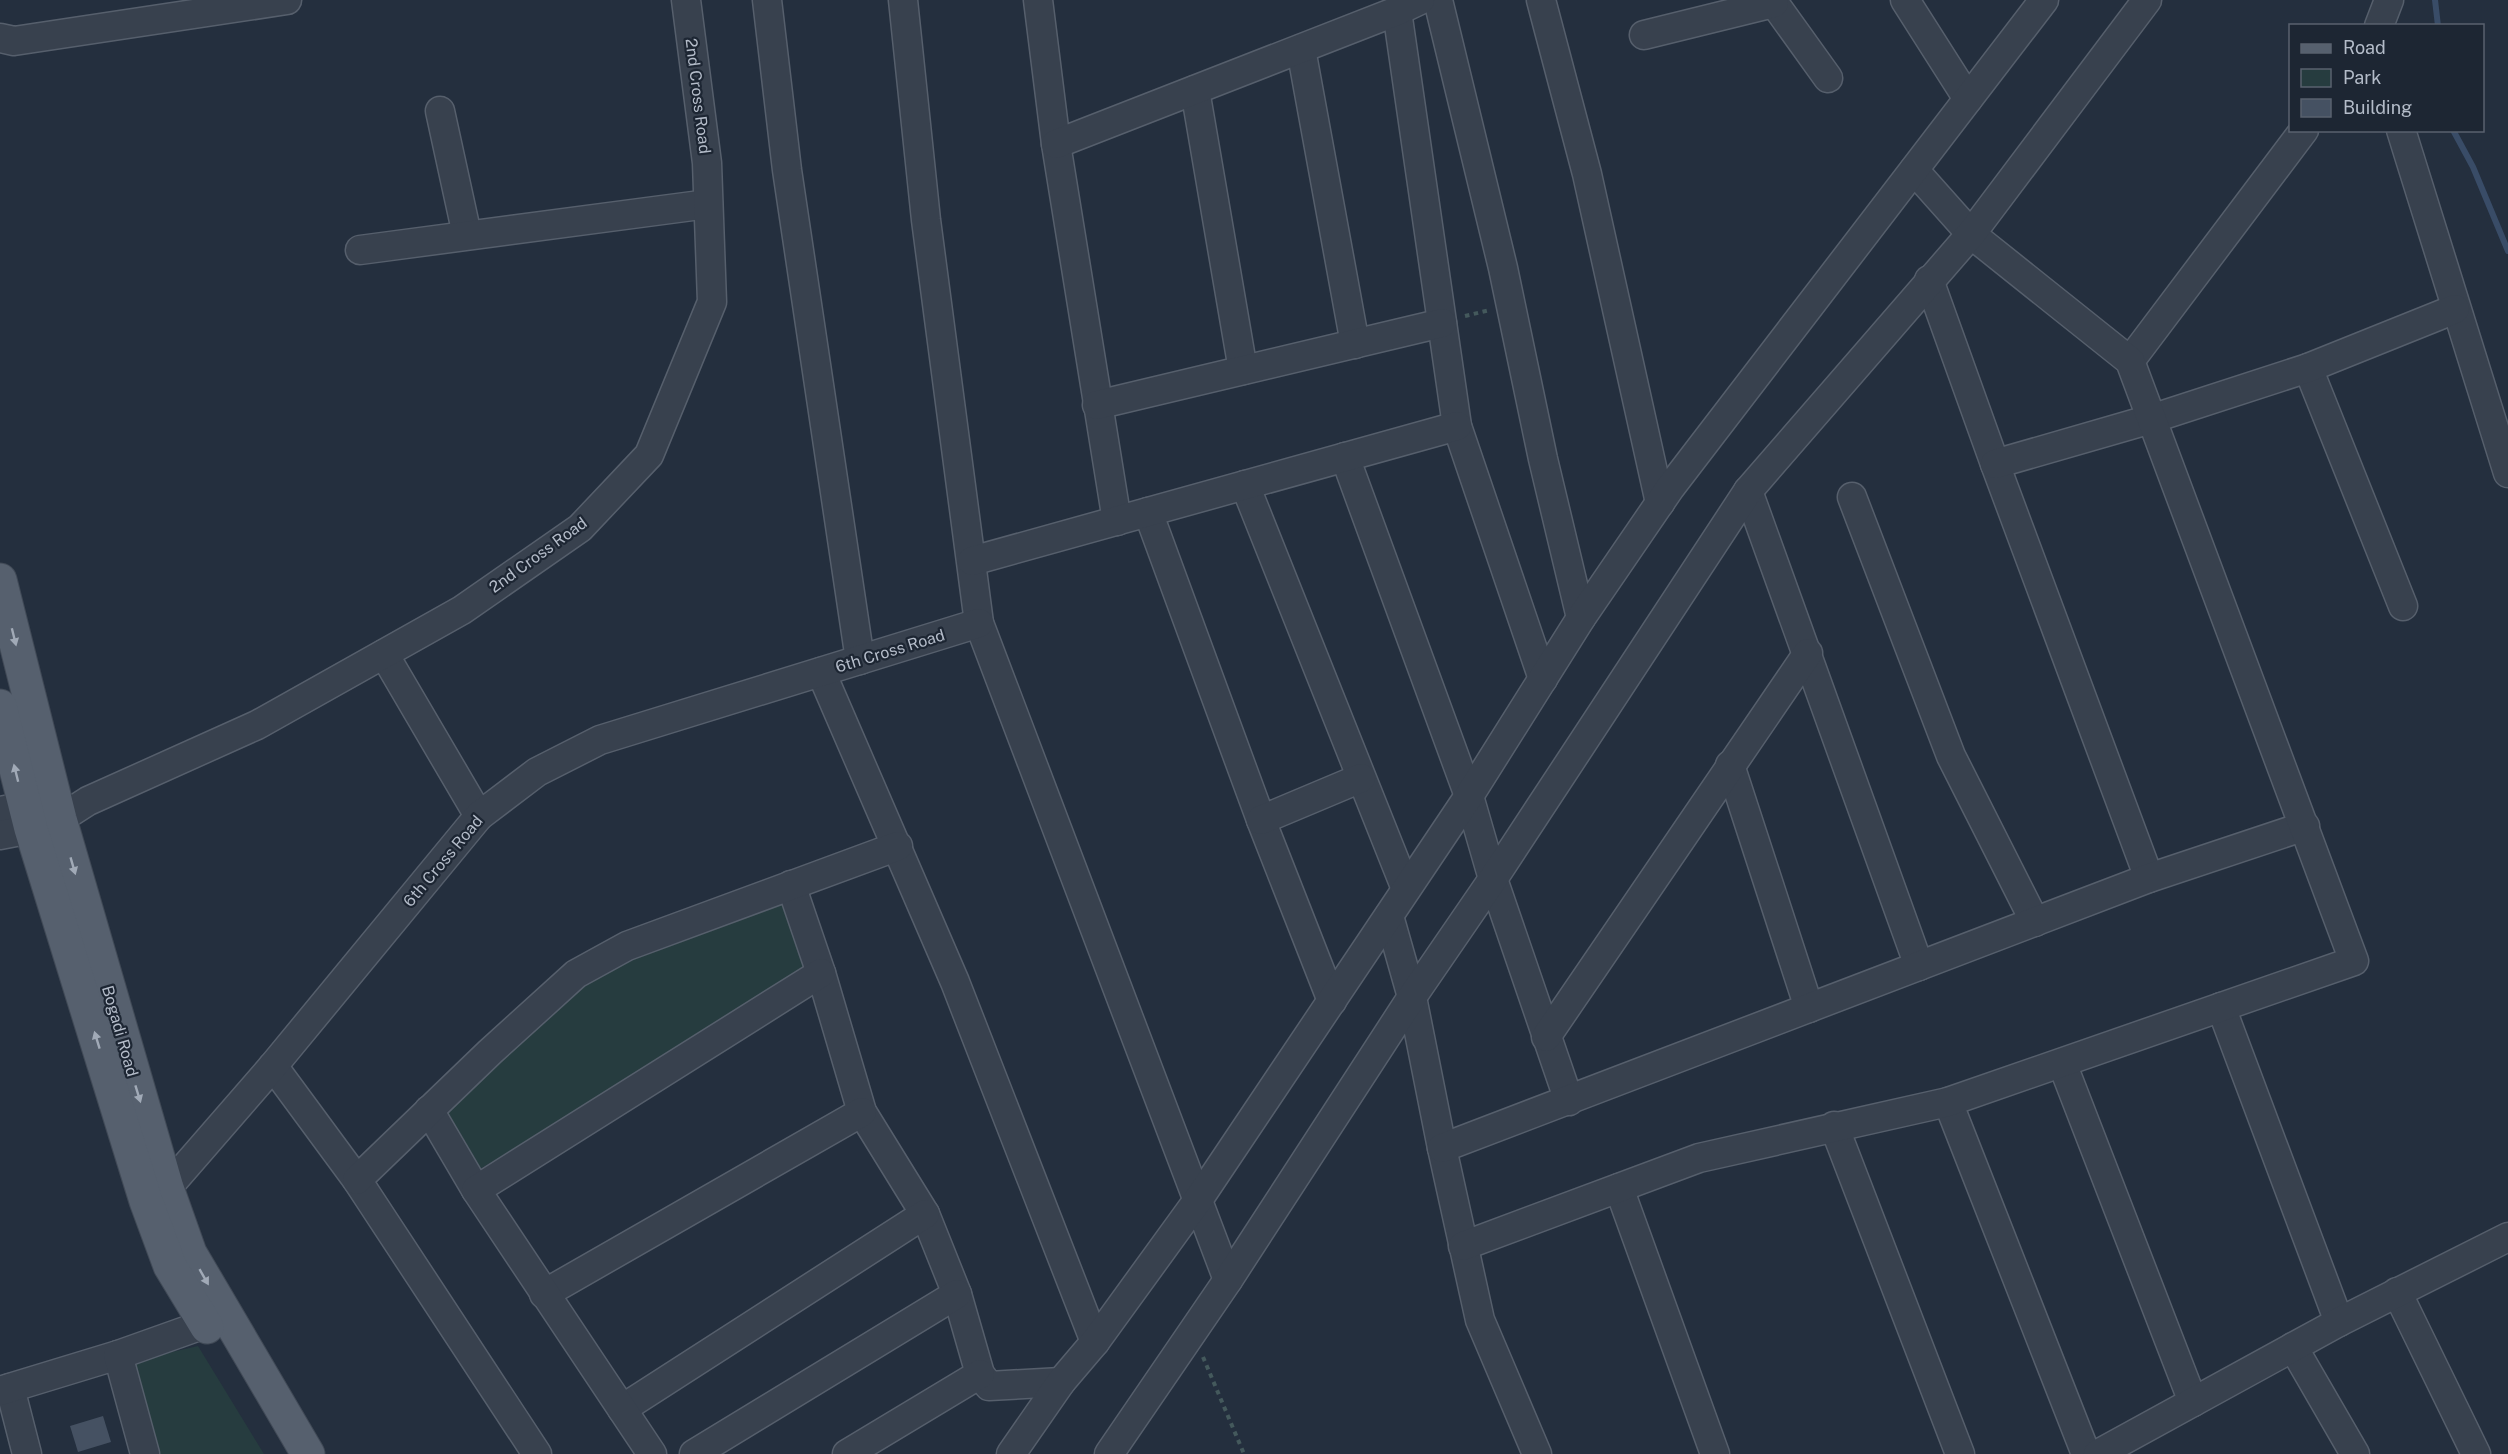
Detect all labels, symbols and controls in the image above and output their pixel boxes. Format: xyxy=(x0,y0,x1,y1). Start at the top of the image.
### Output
legend xyxy=(2289,24,2484,132)
street label: 2nd Cross Road xyxy=(681,37,715,155)
text: Road xyxy=(2343,37,2386,58)
text: Park xyxy=(2343,67,2381,88)
text: Building xyxy=(2343,97,2412,118)
street label: 2nd Cross Road xyxy=(485,513,591,597)
street label: 6th Cross Road xyxy=(833,625,947,677)
one-way arrow xyxy=(10,627,20,646)
one-way arrow xyxy=(11,764,21,782)
street label: 6th Cross Road xyxy=(399,811,487,911)
one-way arrow xyxy=(69,857,79,875)
street label: Bogadi Road xyxy=(98,983,142,1079)
one-way arrow xyxy=(92,1031,101,1049)
one-way arrow xyxy=(134,1085,143,1103)
one-way arrow xyxy=(198,1269,209,1285)

